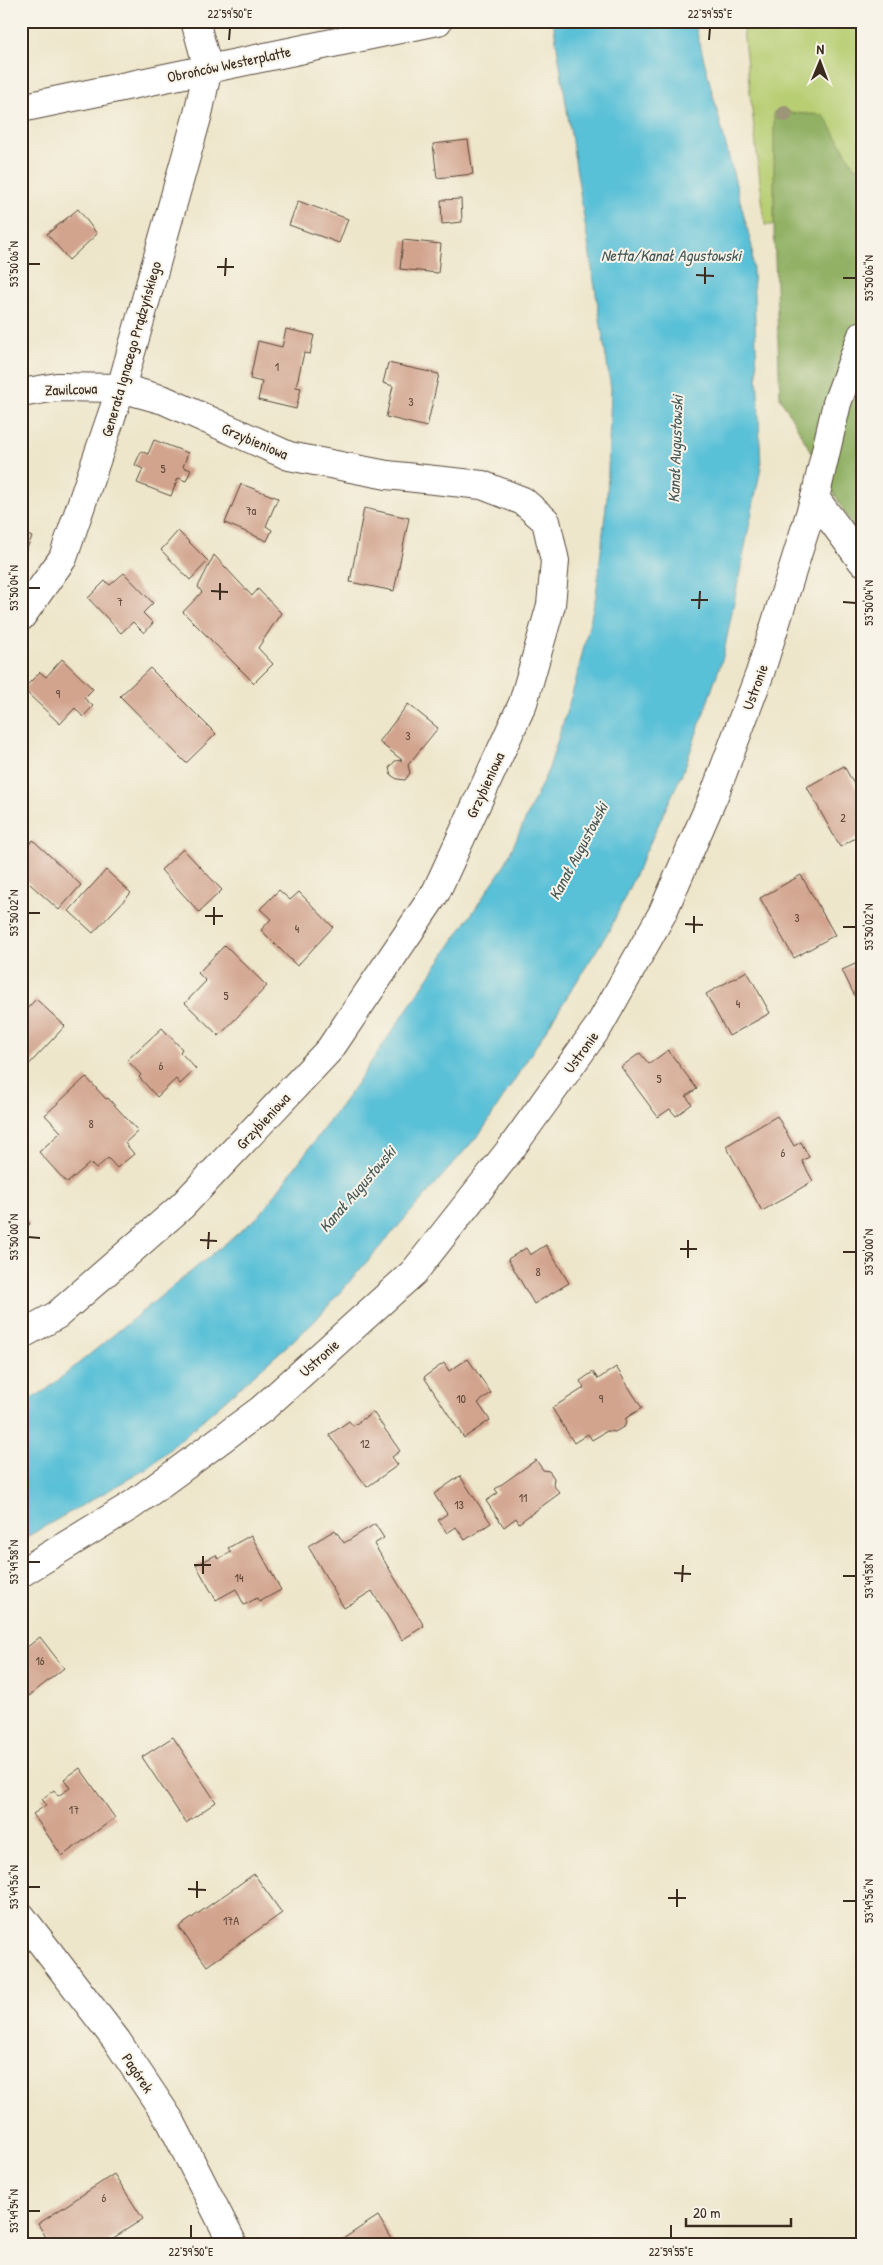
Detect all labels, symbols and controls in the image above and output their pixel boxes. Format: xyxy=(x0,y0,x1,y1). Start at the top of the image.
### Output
text: 22°59'50"E xyxy=(208,5,253,22)
text: 22°59'55"E xyxy=(688,5,733,22)
north arrow xyxy=(796,38,846,88)
text: N xyxy=(816,39,825,58)
street label: Obrońców Westerplatte xyxy=(165,41,293,87)
text: 53°50'06"N xyxy=(5,241,22,287)
water label: Netta/Kanał Agustowski xyxy=(601,244,742,266)
text: 53°50'06"N xyxy=(860,255,877,301)
street label: Generała Ignacego Prądzyńskiego xyxy=(96,259,166,439)
house number: 1 xyxy=(275,358,279,375)
street label: Zawilcowa xyxy=(44,378,98,400)
house number: 3 xyxy=(408,393,414,410)
water label: Kanał Augustowski xyxy=(662,393,688,503)
street label: Grzybieniowa xyxy=(219,418,292,464)
house number: 5 xyxy=(160,460,166,477)
house number: 7a xyxy=(246,502,257,519)
text: 53°50'04"N xyxy=(5,565,22,611)
text: 53°50'04"N xyxy=(860,580,877,626)
house number: 7 xyxy=(117,593,123,610)
street label: Ustronie xyxy=(737,661,773,713)
house number: 9 xyxy=(56,685,61,702)
house number: 3 xyxy=(405,727,411,744)
street label: Grzybieniowa xyxy=(461,749,509,821)
water label: Kanał Augustowski xyxy=(543,797,614,904)
house number: 2 xyxy=(840,809,846,826)
text: 53°50'02"N xyxy=(5,890,22,936)
text: 53°50'02"N xyxy=(860,904,877,950)
house number: 3 xyxy=(794,909,800,926)
house number: 4 xyxy=(295,920,300,937)
house number: 5 xyxy=(223,987,229,1004)
house number: 4 xyxy=(736,995,741,1012)
street label: Ustronie xyxy=(559,1027,603,1077)
house number: 6 xyxy=(159,1057,164,1074)
house number: 5 xyxy=(656,1070,662,1087)
street label: Grzybieniowa xyxy=(231,1088,295,1154)
house number: 8 xyxy=(88,1115,94,1132)
water label: Kanał Augustowski xyxy=(313,1140,402,1237)
house number: 6 xyxy=(781,1144,786,1161)
text: 53°50'00"N xyxy=(5,1214,22,1260)
text: 53°50'00"N xyxy=(860,1229,877,1275)
house number: 8 xyxy=(535,1263,541,1280)
street label: Ustronie xyxy=(294,1334,344,1382)
house number: 10 xyxy=(456,1390,466,1407)
house number: 9 xyxy=(599,1390,604,1407)
house number: 12 xyxy=(360,1435,370,1452)
house number: 11 xyxy=(519,1489,527,1506)
house number: 13 xyxy=(454,1496,464,1513)
text: 53°49'58"N xyxy=(5,1540,22,1584)
text: 53°49'58"N xyxy=(860,1554,877,1598)
house number: 14 xyxy=(235,1569,244,1586)
house number: 16 xyxy=(35,1652,45,1669)
house number: 17 xyxy=(69,1801,79,1818)
text: 53°49'56"N xyxy=(5,1865,22,1909)
text: 53°49'56"N xyxy=(860,1879,877,1923)
house number: 17A xyxy=(223,1912,239,1929)
street label: Pagórek xyxy=(117,2049,159,2097)
text: 53°49'54"N xyxy=(5,2189,22,2233)
house number: 6 xyxy=(102,2189,107,2206)
scale bar xyxy=(686,2195,790,2227)
text: 20 m xyxy=(693,2202,720,2223)
text: 22°59'50"E xyxy=(169,2243,214,2260)
text: 22°59'55"E xyxy=(649,2243,694,2260)

